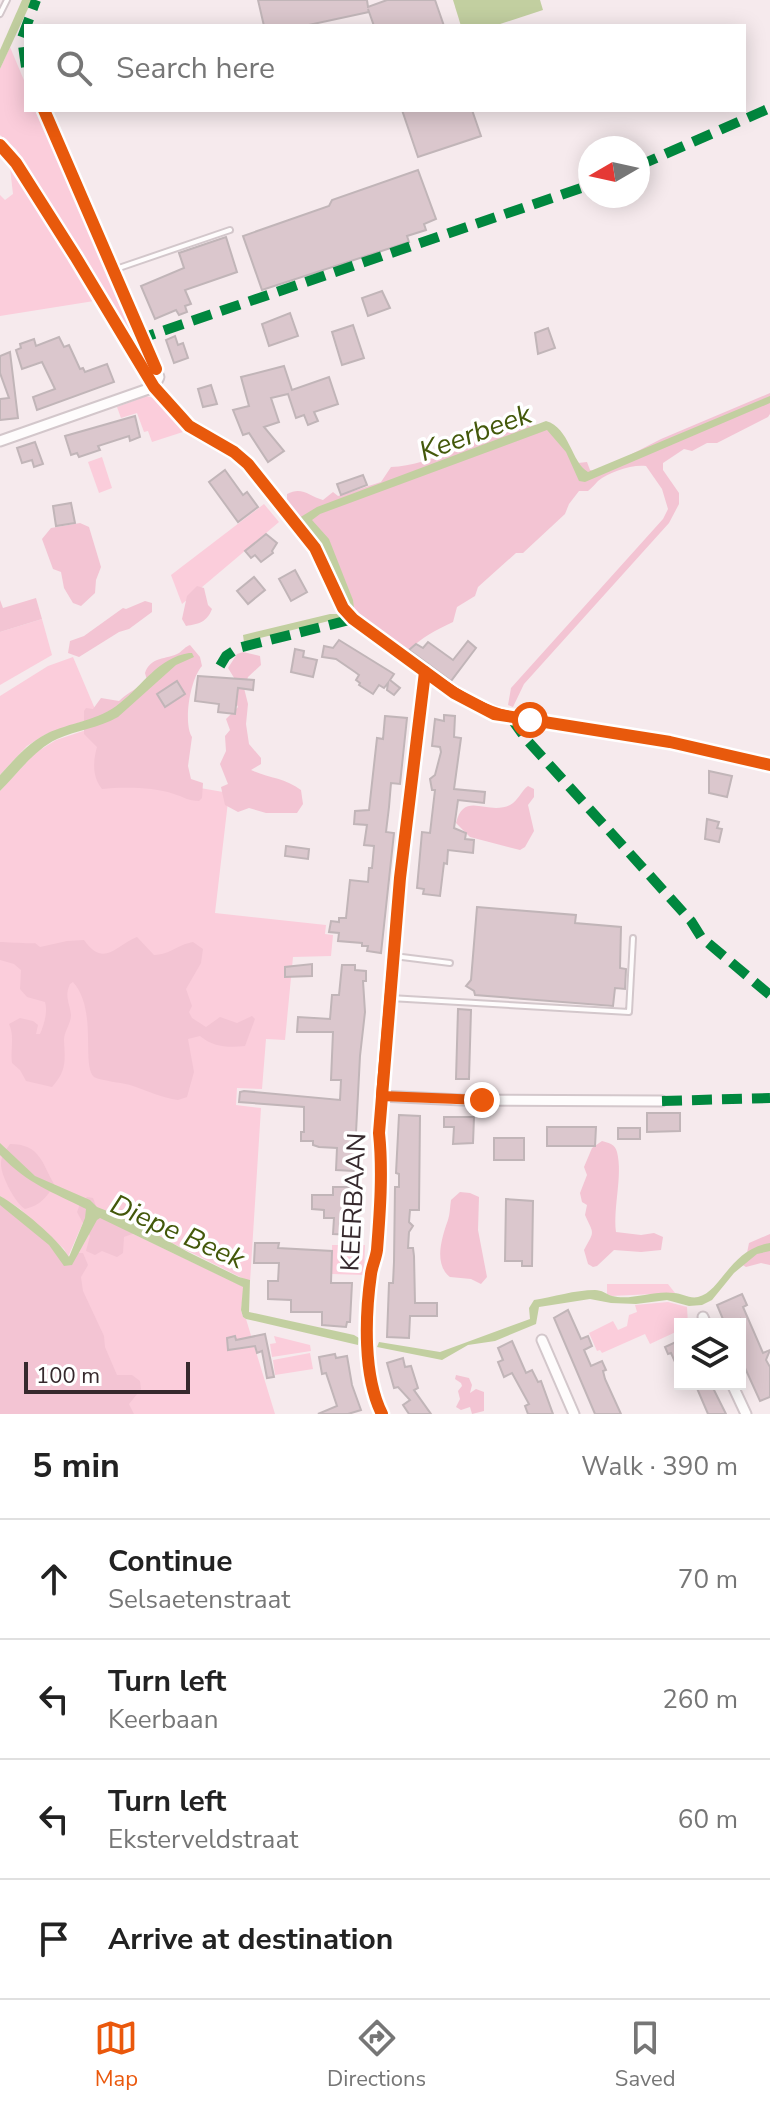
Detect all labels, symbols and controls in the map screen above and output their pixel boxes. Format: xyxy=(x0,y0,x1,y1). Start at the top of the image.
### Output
search box xyxy=(24,24,746,112)
icon: search xyxy=(52,46,96,90)
text: Search here xyxy=(116,48,275,89)
north arrow xyxy=(578,136,650,208)
water label: Keerbeek xyxy=(414,395,538,471)
route start xyxy=(512,702,548,738)
route end xyxy=(464,1082,500,1118)
street label: KEERBAAN xyxy=(332,1132,375,1272)
water label: Diepe Beek xyxy=(104,1185,252,1279)
map controls xyxy=(674,1318,746,1390)
button: layers xyxy=(674,1318,746,1390)
scale bar xyxy=(24,1358,190,1394)
text: 100 m xyxy=(36,1361,100,1391)
text: 5 min xyxy=(32,1443,120,1489)
text: Walk · 390 m xyxy=(581,1449,738,1484)
text: Continue xyxy=(108,1541,233,1582)
icon: ahead xyxy=(32,1557,76,1601)
text: 70 m xyxy=(678,1562,738,1597)
text: Selsaetenstraat xyxy=(108,1582,290,1617)
text: Turn left xyxy=(108,1661,226,1702)
icon: left xyxy=(32,1677,76,1721)
text: 260 m xyxy=(662,1682,738,1717)
text: Keerbaan xyxy=(108,1702,218,1737)
text: Turn left xyxy=(108,1781,226,1822)
icon: left xyxy=(32,1797,76,1841)
text: 60 m xyxy=(678,1802,738,1837)
text: Eksterveldstraat xyxy=(108,1822,298,1857)
icon: arrive xyxy=(32,1917,76,1961)
text: Arrive at destination xyxy=(108,1919,393,1960)
tab: Map xyxy=(94,2016,138,2094)
tab: Directions xyxy=(327,2016,426,2094)
tab: Saved xyxy=(615,2016,676,2094)

